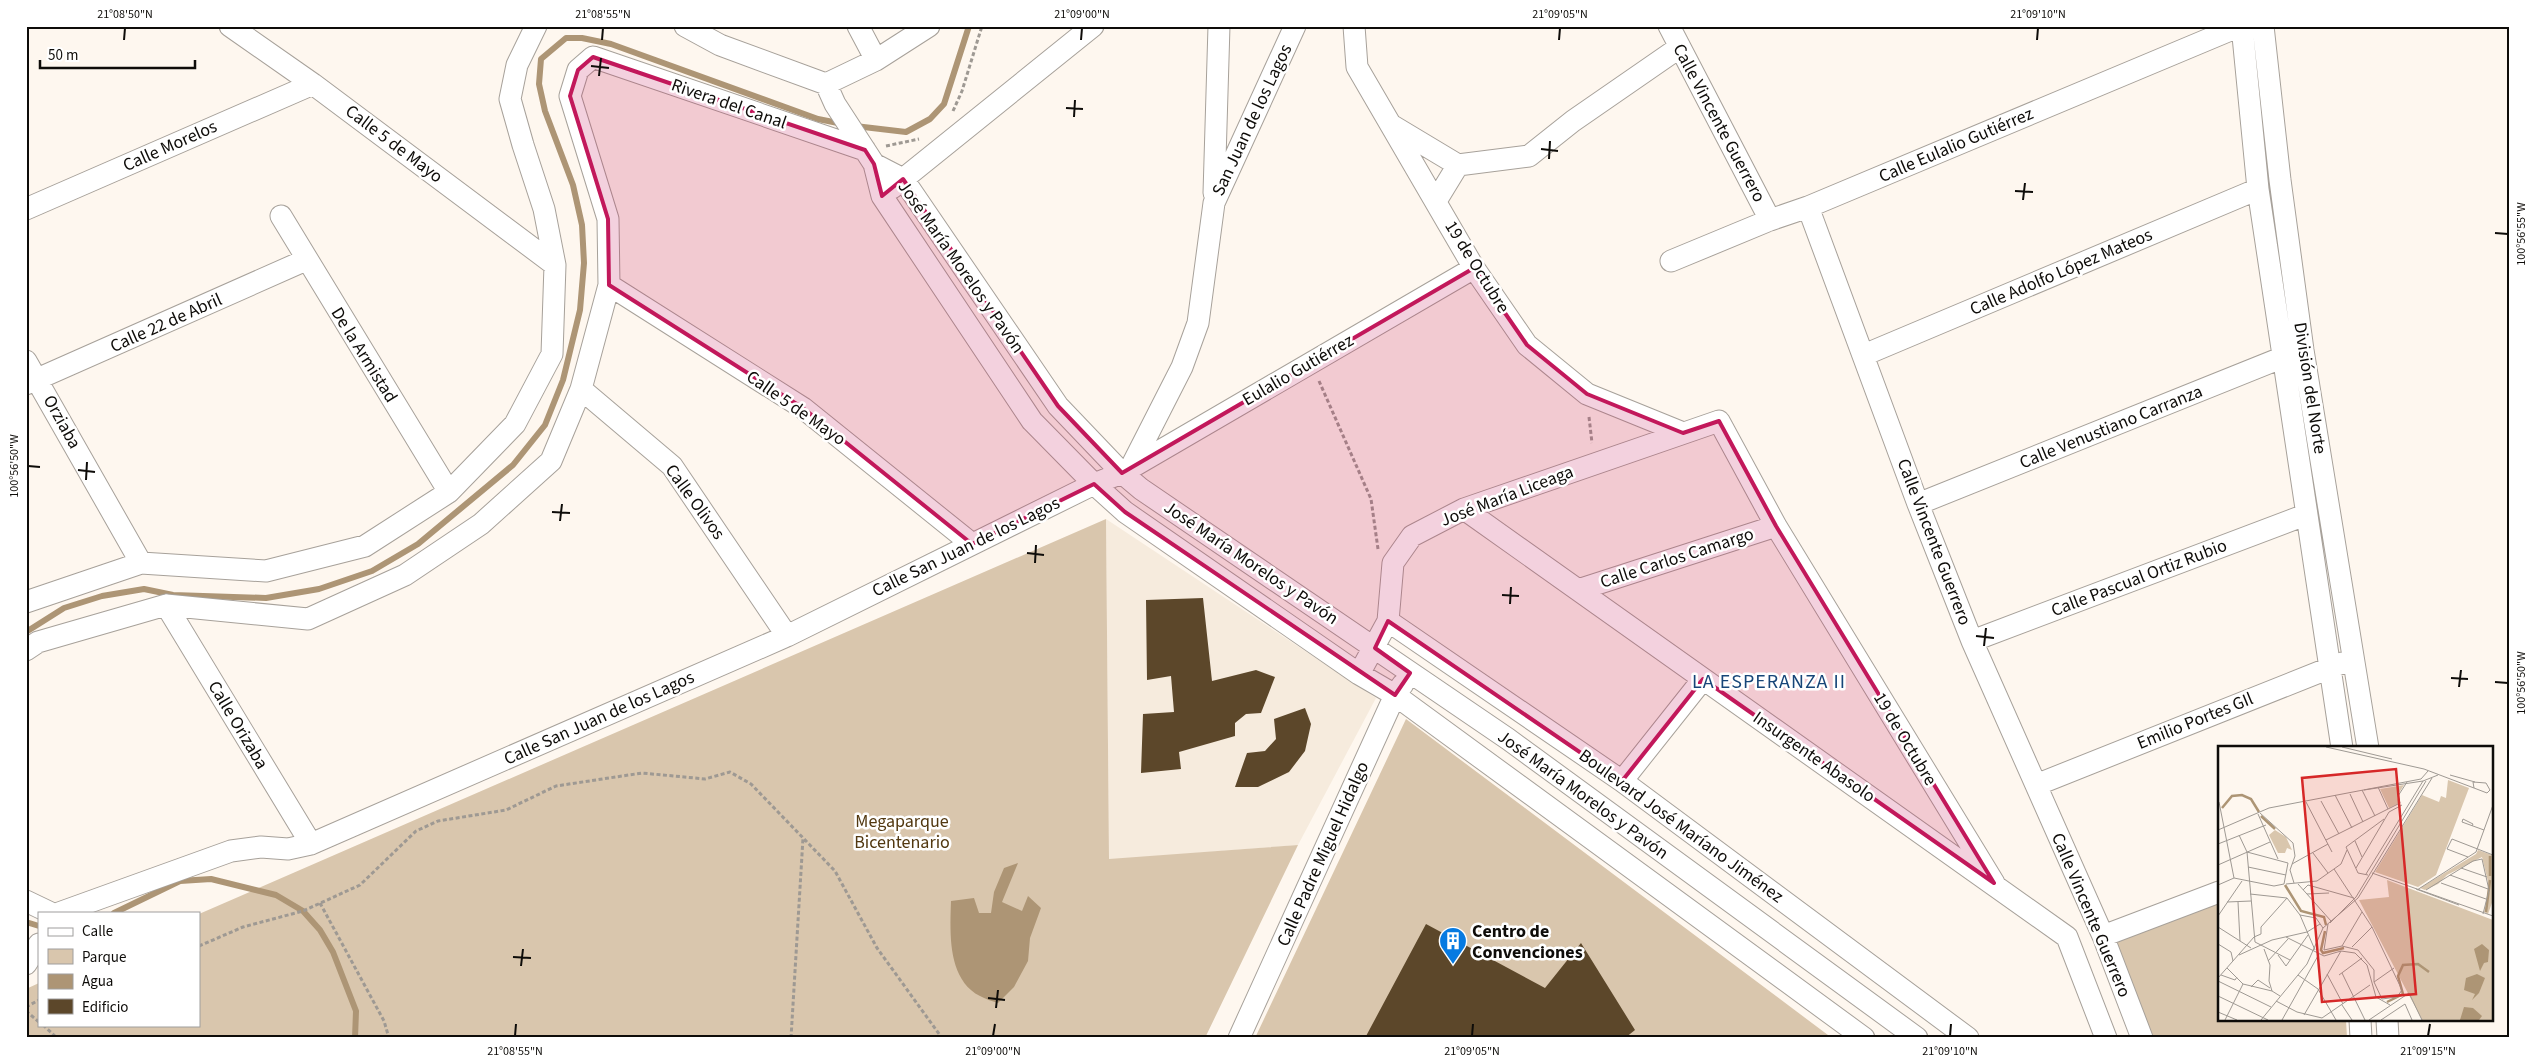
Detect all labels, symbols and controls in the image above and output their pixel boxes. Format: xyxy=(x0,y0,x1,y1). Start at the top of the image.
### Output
text: 21°08'50"N xyxy=(97,6,153,23)
text: 21°08'55"N xyxy=(575,6,631,23)
text: 21°09'00"N xyxy=(1054,6,1110,23)
text: 21°09'05"N xyxy=(1532,6,1588,23)
text: 21°09'10"N xyxy=(2010,6,2066,23)
scale bar xyxy=(40,38,195,70)
street label: Calle Vincente Guerrero xyxy=(1667,39,1771,207)
street label: San Juan de los Lagos xyxy=(1206,40,1298,200)
text: 50 m xyxy=(48,45,78,66)
street label: Rivera del Canal xyxy=(668,73,790,135)
street label: Calle 5 de Mayo xyxy=(340,99,448,189)
street label: Calle Eulalio Gutiérrez xyxy=(1875,101,2037,189)
street label: Calle Morelos xyxy=(119,114,221,178)
street label: José María Morelos y Pavón xyxy=(892,176,1030,358)
text: 100°56'55"W xyxy=(2513,202,2530,266)
street label: 19 de Octubre xyxy=(1439,216,1515,318)
street label: Calle Adolfo López Mateos xyxy=(1966,222,2156,322)
street label: Calle 22 de Abril xyxy=(106,287,226,359)
street label: De la Armistad xyxy=(325,303,403,407)
street label: División del Norte xyxy=(2287,320,2333,456)
street label: Eulalio Gutiérrez xyxy=(1238,328,1358,412)
street label: Calle 5 de Mayo xyxy=(741,364,851,452)
street label: Calle Venustiano Carranza xyxy=(2016,379,2206,475)
street label: Orziaba xyxy=(37,391,87,453)
text: 100°56'50"W xyxy=(6,434,23,498)
street label: Calle Vincente Guerrero xyxy=(1891,455,1977,629)
street label: Calle Olivos xyxy=(659,459,731,545)
street label: José María Liceaga xyxy=(1437,459,1577,533)
street label: Calle San Juan de los Lagos xyxy=(868,491,1064,603)
street label: José María Morelos y Pavón xyxy=(1159,495,1343,631)
street label: Calle Carlos Camargo xyxy=(1597,521,1757,595)
street label: Calle Pascual Ortiz Rubio xyxy=(2047,533,2231,623)
text: 100°56'50"W xyxy=(2513,651,2530,715)
street label: Calle San Juan de los Lagos xyxy=(500,665,698,771)
district label: LA ESPERANZA II xyxy=(1692,668,1846,696)
street label: Calle Orizaba xyxy=(202,676,274,774)
street label: Emilio Portes GIl xyxy=(2133,686,2257,756)
street label: 19 de Octubre xyxy=(1867,688,1943,790)
street label: Insurgente Abasolo xyxy=(1748,705,1880,809)
street label: José María Morelos y Pavón xyxy=(1492,724,1674,866)
street label: Boulevard José Maríano Jiménez xyxy=(1574,743,1789,909)
inset map xyxy=(2218,746,2492,1022)
street label: Calle Padre Miguel Hidalgo xyxy=(1271,758,1375,950)
park label: Megaparque Bicentenario xyxy=(854,809,950,855)
street label: Calle Vincente Guerrero xyxy=(2045,829,2137,1001)
legend xyxy=(38,912,200,1026)
place label: Centro de Convenciones xyxy=(1472,919,1583,965)
text: Calle xyxy=(82,921,113,942)
building icon: Centro de Convenciones xyxy=(1438,926,1468,965)
text: Parque xyxy=(82,947,126,968)
text: Agua xyxy=(82,971,113,992)
text: Edificio xyxy=(82,997,129,1018)
text: 21°08'55"N xyxy=(487,1043,543,1060)
text: 21°09'00"N xyxy=(965,1043,1021,1060)
text: 21°09'05"N xyxy=(1444,1043,1500,1060)
text: 21°09'10"N xyxy=(1922,1043,1978,1060)
text: 21°09'15"N xyxy=(2400,1043,2456,1060)

